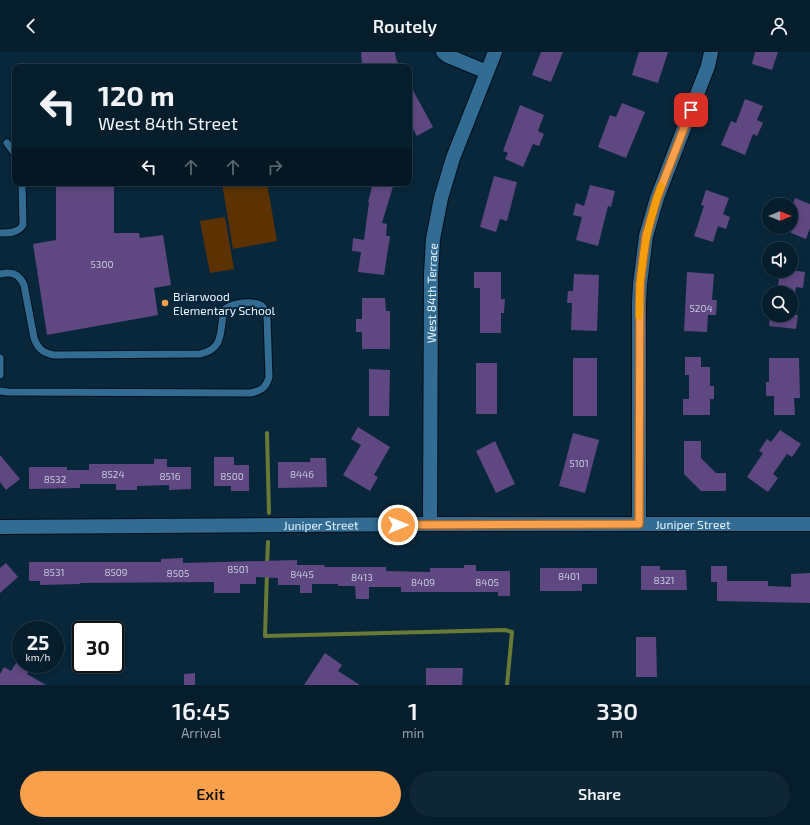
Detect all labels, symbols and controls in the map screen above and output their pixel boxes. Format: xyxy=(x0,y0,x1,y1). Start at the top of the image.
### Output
icon: back xyxy=(20,15,42,37)
text: Routely xyxy=(373,15,437,37)
icon: person xyxy=(768,15,790,37)
text: 120 m xyxy=(98,78,175,112)
icon: left xyxy=(32,80,84,132)
pin xyxy=(674,93,708,127)
icon: arrive xyxy=(680,99,702,121)
text: West 84th Street xyxy=(98,112,238,134)
icon: left xyxy=(138,156,160,178)
icon: ahead xyxy=(180,156,202,178)
icon: ahead xyxy=(222,156,244,178)
icon: right xyxy=(264,156,286,178)
north arrow xyxy=(762,198,798,234)
map controls xyxy=(762,198,798,322)
button: sound xyxy=(762,242,798,278)
street label: West 84th Terrace xyxy=(424,243,440,343)
house number: 5300 xyxy=(91,258,113,270)
button: search xyxy=(762,286,798,322)
place label: Briarwood Elementary School xyxy=(173,289,276,317)
marker: Briarwood Elementary School xyxy=(160,298,170,308)
house number: 5204 xyxy=(689,302,713,314)
house number: 5101 xyxy=(569,457,589,469)
house number: 8524 xyxy=(101,468,125,480)
house number: 8446 xyxy=(290,468,314,480)
house number: 8516 xyxy=(159,470,181,482)
house number: 8500 xyxy=(220,470,244,482)
house number: 8532 xyxy=(44,473,67,485)
position arrow xyxy=(377,504,419,546)
street label: Juniper Street xyxy=(283,517,359,532)
street label: Juniper Street xyxy=(656,517,731,531)
house number: 8501 xyxy=(227,563,249,575)
house number: 8531 xyxy=(44,566,64,578)
house number: 8509 xyxy=(104,566,128,578)
house number: 8505 xyxy=(167,567,189,579)
house number: 8445 xyxy=(290,568,314,580)
house number: 8401 xyxy=(558,570,580,582)
house number: 8413 xyxy=(351,571,373,583)
house number: 8321 xyxy=(653,574,675,586)
house number: 8409 xyxy=(411,576,435,588)
house number: 8405 xyxy=(475,576,499,588)
speed limit sign: 30 xyxy=(72,621,124,673)
text: 25 xyxy=(27,630,49,654)
text: km/h xyxy=(26,651,50,663)
text: 16:45 xyxy=(172,696,230,725)
text: 1 xyxy=(408,696,418,725)
text: 330 xyxy=(596,696,638,725)
text: Arrival xyxy=(181,725,221,741)
text: min xyxy=(402,725,424,741)
text: m xyxy=(611,725,623,741)
button: Exit xyxy=(20,771,401,817)
button: Share xyxy=(409,771,790,817)

